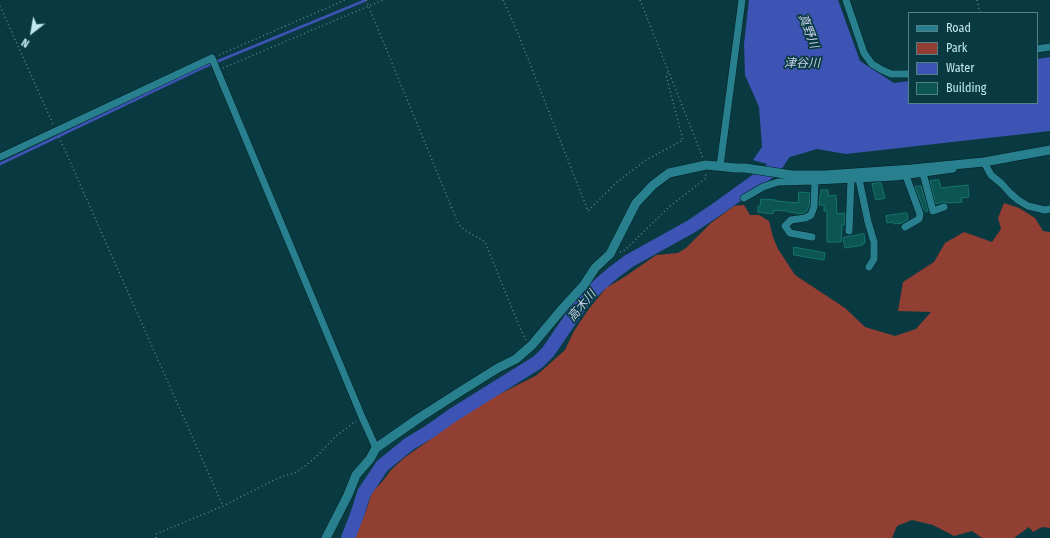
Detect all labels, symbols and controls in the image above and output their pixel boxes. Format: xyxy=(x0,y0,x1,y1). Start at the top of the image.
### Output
north arrow xyxy=(12,12,52,52)
water label: 真野川 xyxy=(795,12,821,50)
legend xyxy=(908,12,1038,104)
text: Road xyxy=(946,21,971,35)
text: N xyxy=(19,35,32,50)
text: Park xyxy=(946,41,967,55)
water label: 津谷川 xyxy=(784,57,820,71)
text: Water xyxy=(946,61,974,75)
text: Building xyxy=(946,81,986,95)
water label: 高木川 xyxy=(565,288,599,324)

